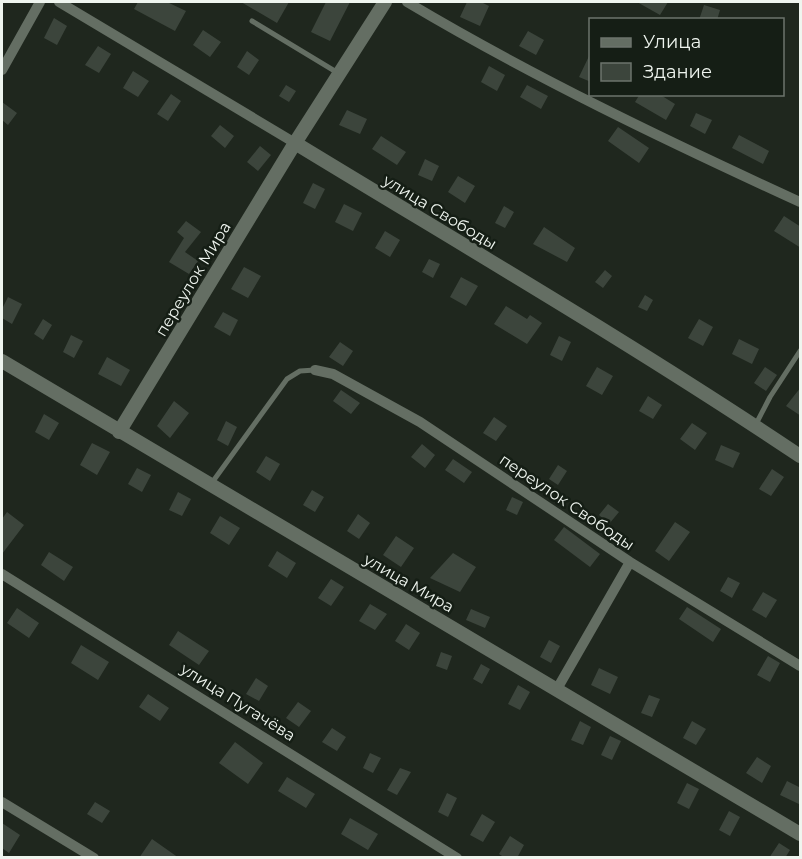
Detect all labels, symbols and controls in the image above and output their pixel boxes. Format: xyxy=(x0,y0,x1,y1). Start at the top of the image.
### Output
legend xyxy=(589,18,784,96)
text: Улица xyxy=(643,31,701,53)
text: Здание xyxy=(643,61,712,83)
street label: улица Свободы xyxy=(379,170,500,253)
street label: переулок Мира xyxy=(151,218,235,340)
street label: переулок Свободы xyxy=(496,450,638,554)
street label: улица Мира xyxy=(360,549,457,616)
street label: улица Пугачёва xyxy=(176,659,299,745)

